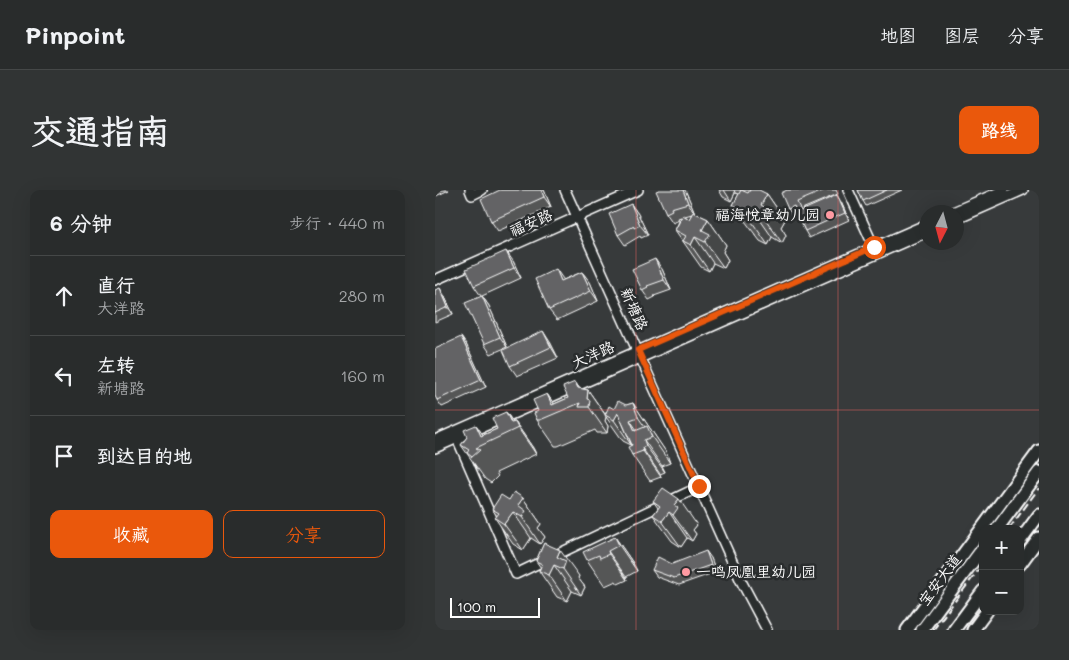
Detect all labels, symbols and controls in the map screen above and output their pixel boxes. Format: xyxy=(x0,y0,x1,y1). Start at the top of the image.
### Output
text: Pinpoint xyxy=(25,19,126,50)
text: 地图 xyxy=(880,23,916,47)
text: 图层 xyxy=(944,23,980,47)
text: 分享 xyxy=(1008,23,1044,47)
button: 路线 xyxy=(959,106,1039,154)
text: 交通指南 xyxy=(30,107,170,153)
street label: 福安路 xyxy=(506,204,555,240)
place label: 福海悦章幼儿园 xyxy=(715,204,820,224)
north arrow xyxy=(919,205,964,250)
text: 6 分钟 xyxy=(50,209,112,236)
marker: 福海悦章幼儿园 xyxy=(824,209,836,221)
text: 步行 · 440 m xyxy=(289,212,385,233)
route start xyxy=(863,236,886,259)
text: 直行 xyxy=(97,272,135,297)
icon: ahead xyxy=(50,282,78,310)
street label: 新塘路 xyxy=(617,284,653,333)
text: 280 m xyxy=(339,285,385,306)
text: 大洋路 xyxy=(97,297,145,318)
street label: 大洋路 xyxy=(568,336,617,372)
text: 左转 xyxy=(97,352,135,377)
icon: left xyxy=(50,362,78,390)
text: 160 m xyxy=(340,365,385,386)
text: 新塘路 xyxy=(97,377,145,398)
icon: arrive xyxy=(50,442,78,470)
text: 到达目的地 xyxy=(97,443,192,468)
route end xyxy=(688,475,711,498)
button: 收藏 xyxy=(50,510,213,558)
button: 分享 xyxy=(223,510,385,558)
map controls xyxy=(979,525,1024,615)
button: + xyxy=(979,525,1024,570)
street label: 宝安大道 xyxy=(913,549,965,609)
place label: 一鸣凤凰里幼儿园 xyxy=(696,561,816,581)
marker: 一鸣凤凰里幼儿园 xyxy=(680,566,692,578)
button: − xyxy=(979,570,1024,615)
scale bar xyxy=(450,595,540,618)
text: 100 m xyxy=(457,597,496,616)

